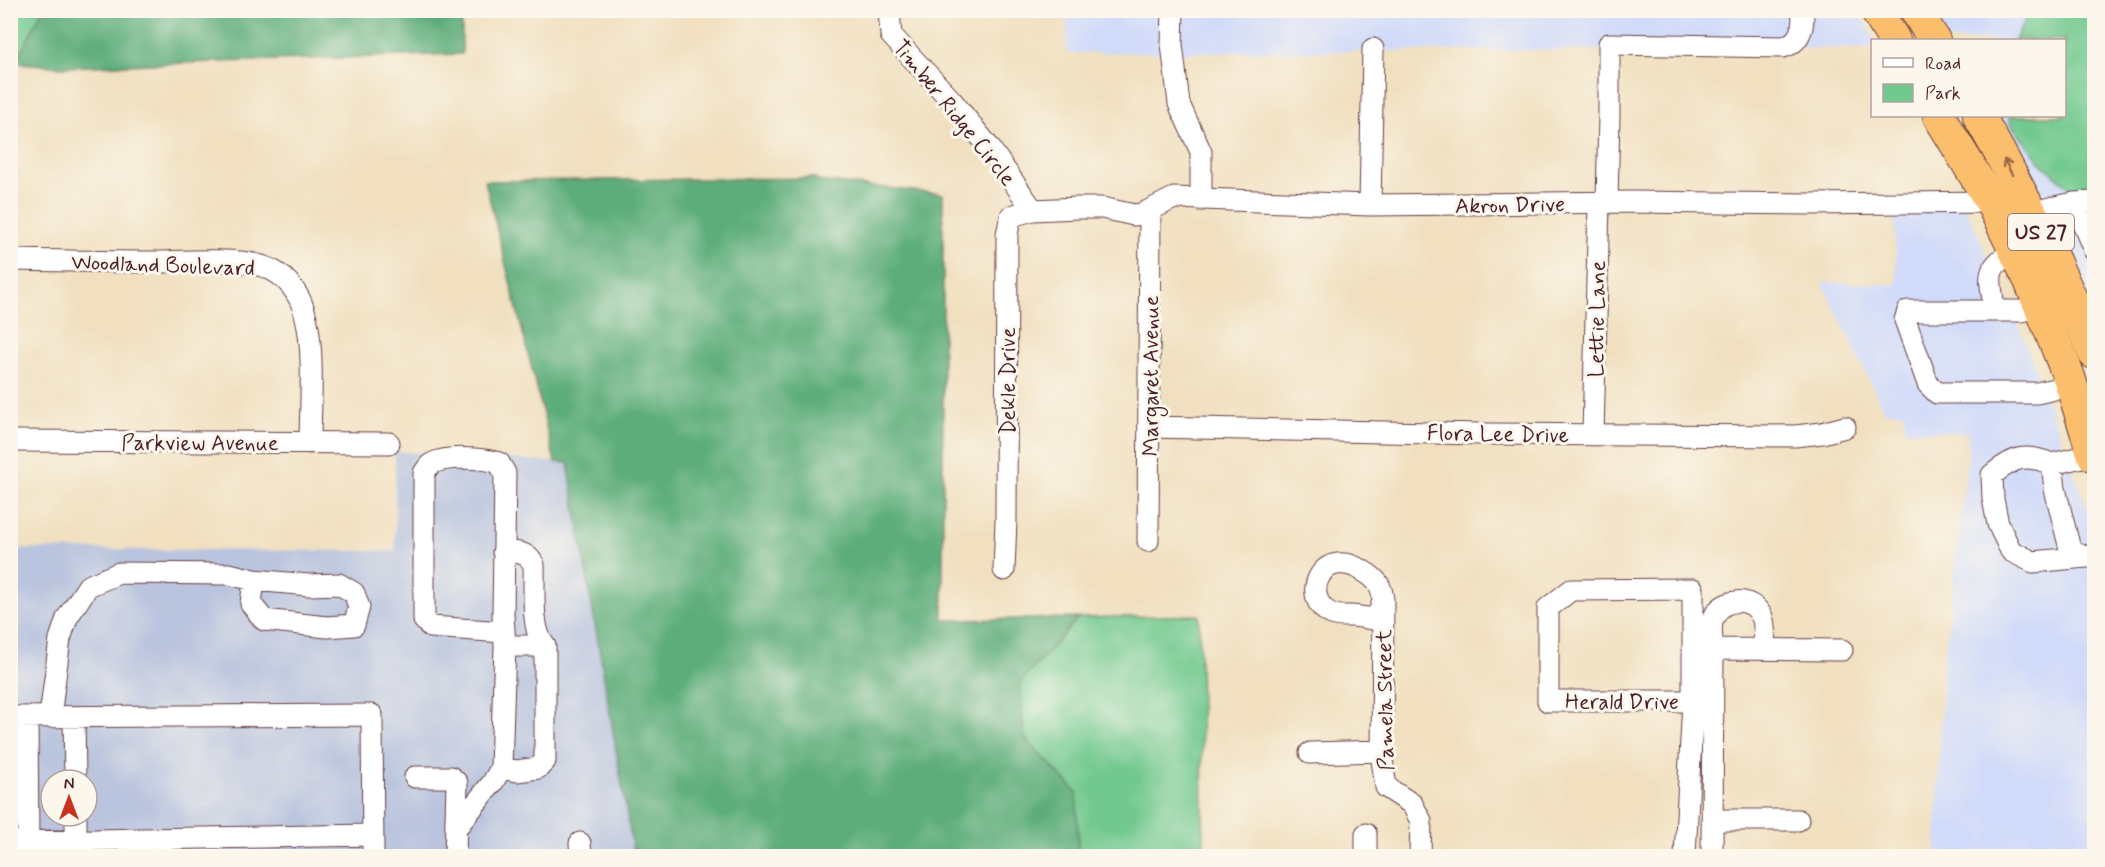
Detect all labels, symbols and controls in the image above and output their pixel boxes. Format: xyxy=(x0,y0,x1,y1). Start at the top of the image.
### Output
street label: Timber Ridge Circle xyxy=(885,34,1021,193)
legend xyxy=(1871,39,2066,117)
text: Road xyxy=(1925,52,1961,76)
text: Park xyxy=(1925,82,1961,106)
one-way arrow xyxy=(2001,159,2013,177)
street label: Akron Drive xyxy=(1455,191,1565,221)
road number: US 27 xyxy=(2008,214,2074,250)
street label: Woodland Boulevard xyxy=(71,249,255,283)
street label: Lettie Lane xyxy=(1583,260,1613,378)
street label: Margaret Avenue xyxy=(1138,295,1169,456)
street label: Dekle Drive xyxy=(995,327,1023,435)
street label: Flora Lee Drive xyxy=(1427,420,1569,450)
street label: Parkview Avenue xyxy=(121,430,279,458)
street label: Pamela Street xyxy=(1371,629,1401,771)
street label: Herald Drive xyxy=(1565,689,1679,717)
north arrow xyxy=(39,768,99,828)
text: N xyxy=(64,774,74,795)

